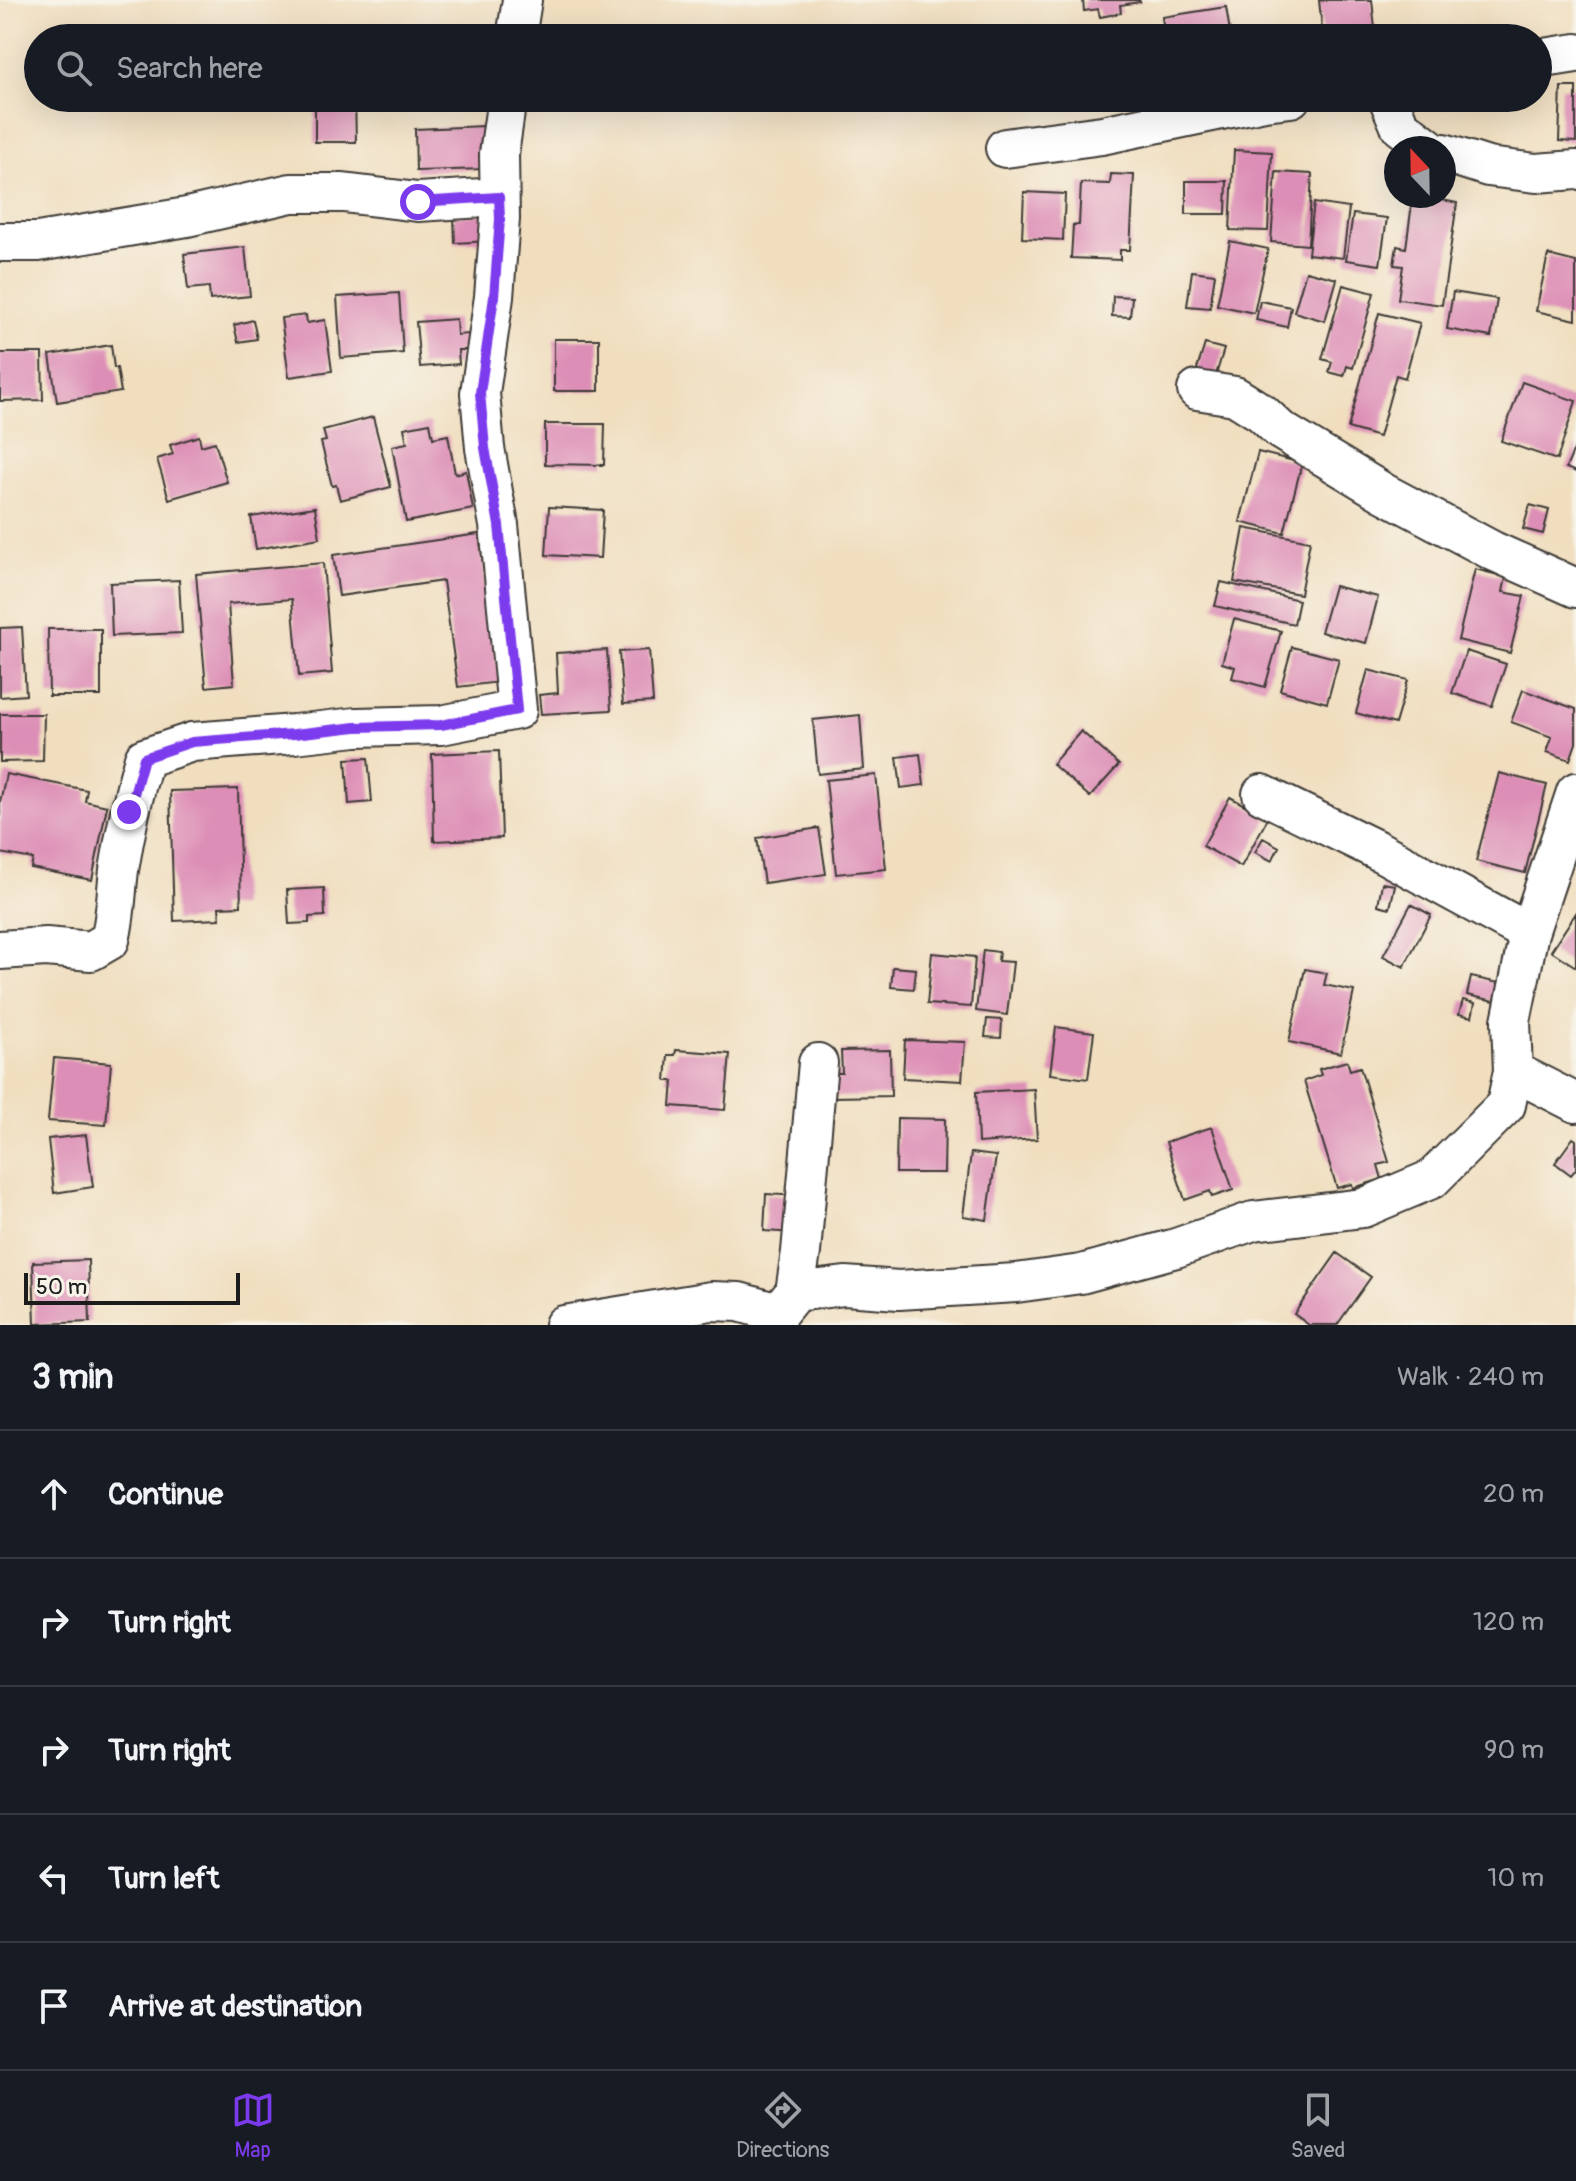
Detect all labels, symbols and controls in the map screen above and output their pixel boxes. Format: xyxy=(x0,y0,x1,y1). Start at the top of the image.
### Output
search box xyxy=(24,24,1552,112)
icon: search xyxy=(52,46,96,90)
text: Search here xyxy=(116,50,263,87)
north arrow xyxy=(1384,136,1456,208)
route start xyxy=(400,184,436,220)
route end xyxy=(111,794,147,830)
scale bar xyxy=(24,1269,240,1305)
text: 50 m xyxy=(36,1273,87,1301)
text: 3 min xyxy=(32,1356,114,1399)
text: Walk · 240 m xyxy=(1397,1361,1544,1393)
icon: ahead xyxy=(32,1472,76,1516)
text: Continue xyxy=(108,1476,223,1513)
text: 20 m xyxy=(1483,1478,1544,1510)
icon: right xyxy=(32,1600,76,1644)
text: Turn right xyxy=(108,1604,231,1641)
text: 120 m xyxy=(1473,1606,1544,1638)
icon: right xyxy=(32,1728,76,1772)
text: Turn right xyxy=(108,1732,231,1769)
text: 90 m xyxy=(1484,1734,1544,1766)
icon: left xyxy=(32,1856,76,1900)
text: Turn left xyxy=(108,1860,219,1897)
text: 10 m xyxy=(1487,1862,1544,1894)
icon: arrive xyxy=(32,1984,76,2028)
text: Arrive at destination xyxy=(108,1988,362,2025)
tab: Map xyxy=(231,2088,275,2164)
tab: Directions xyxy=(736,2088,829,2164)
tab: Saved xyxy=(1291,2088,1345,2164)

